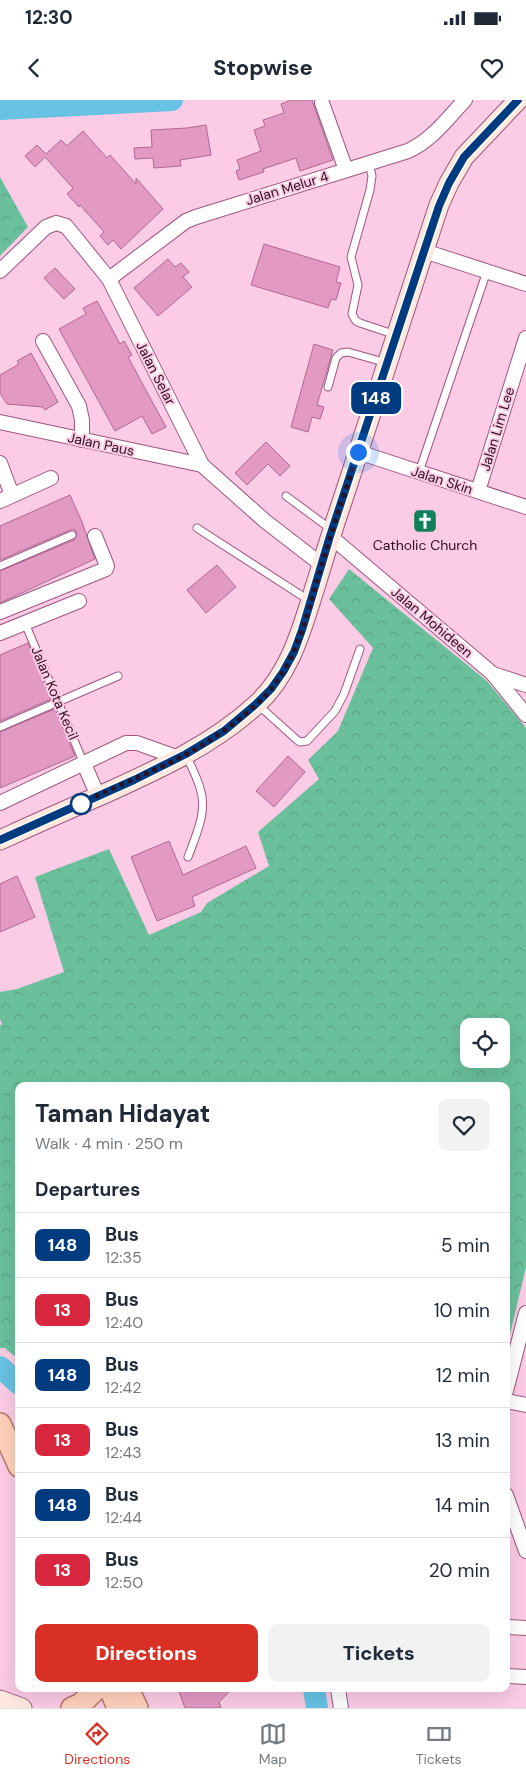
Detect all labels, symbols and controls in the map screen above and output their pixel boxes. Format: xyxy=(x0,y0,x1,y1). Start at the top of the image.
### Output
text: 12:30 xyxy=(25,5,73,30)
text: Stopwise xyxy=(213,53,313,82)
icon: back xyxy=(20,54,48,82)
icon: heart xyxy=(478,54,506,82)
street label: Jalan Melur 4 xyxy=(244,167,331,209)
street label: Jalan Selar xyxy=(132,338,180,408)
line badge: 148 xyxy=(347,382,405,414)
street label: Jalan Lim Lee xyxy=(476,385,518,473)
text: 148 xyxy=(361,386,391,410)
street label: Jalan Paus xyxy=(66,428,136,460)
your location xyxy=(346,440,371,465)
street label: Jalan Skin xyxy=(409,462,475,498)
church icon: Catholic Church xyxy=(412,508,438,534)
place label: Catholic Church xyxy=(373,536,477,554)
street label: Jalan Mohideen xyxy=(387,583,477,661)
street label: Jalan Kota Kecil xyxy=(27,644,83,742)
unlabelled marker xyxy=(70,793,92,815)
map controls xyxy=(460,1018,510,1068)
button: locate xyxy=(460,1018,510,1068)
text: Taman Hidayat xyxy=(35,1098,210,1129)
button: heart xyxy=(438,1099,490,1151)
text: Walk · 4 min · 250 m xyxy=(35,1133,183,1154)
text: Departures xyxy=(35,1177,140,1202)
text: Bus xyxy=(105,1222,139,1247)
text: 148 xyxy=(48,1233,77,1257)
text: 5 min xyxy=(441,1233,490,1258)
text: 12:35 xyxy=(105,1247,142,1268)
text: Bus xyxy=(105,1287,139,1312)
text: 13 xyxy=(54,1298,71,1322)
text: 10 min xyxy=(434,1298,490,1323)
text: 12:40 xyxy=(105,1312,143,1333)
text: Bus xyxy=(105,1352,139,1377)
text: 148 xyxy=(48,1363,77,1387)
text: 12 min xyxy=(436,1363,490,1388)
text: 12:42 xyxy=(105,1377,141,1398)
text: Bus xyxy=(105,1417,139,1442)
text: 13 xyxy=(54,1428,71,1452)
text: 13 min xyxy=(435,1428,490,1453)
text: 12:43 xyxy=(105,1442,142,1463)
text: Bus xyxy=(105,1482,139,1507)
text: 148 xyxy=(48,1493,77,1517)
text: 14 min xyxy=(435,1493,490,1518)
text: 12:44 xyxy=(105,1507,142,1528)
text: Bus xyxy=(105,1547,139,1572)
text: 13 xyxy=(54,1558,71,1582)
text: 20 min xyxy=(429,1558,490,1583)
text: 12:50 xyxy=(105,1572,143,1593)
button: Directions xyxy=(35,1624,258,1682)
button: Tickets xyxy=(268,1624,490,1682)
tab: Directions xyxy=(64,1720,130,1768)
tab: Map xyxy=(259,1720,287,1768)
tab: Tickets xyxy=(416,1720,462,1768)

